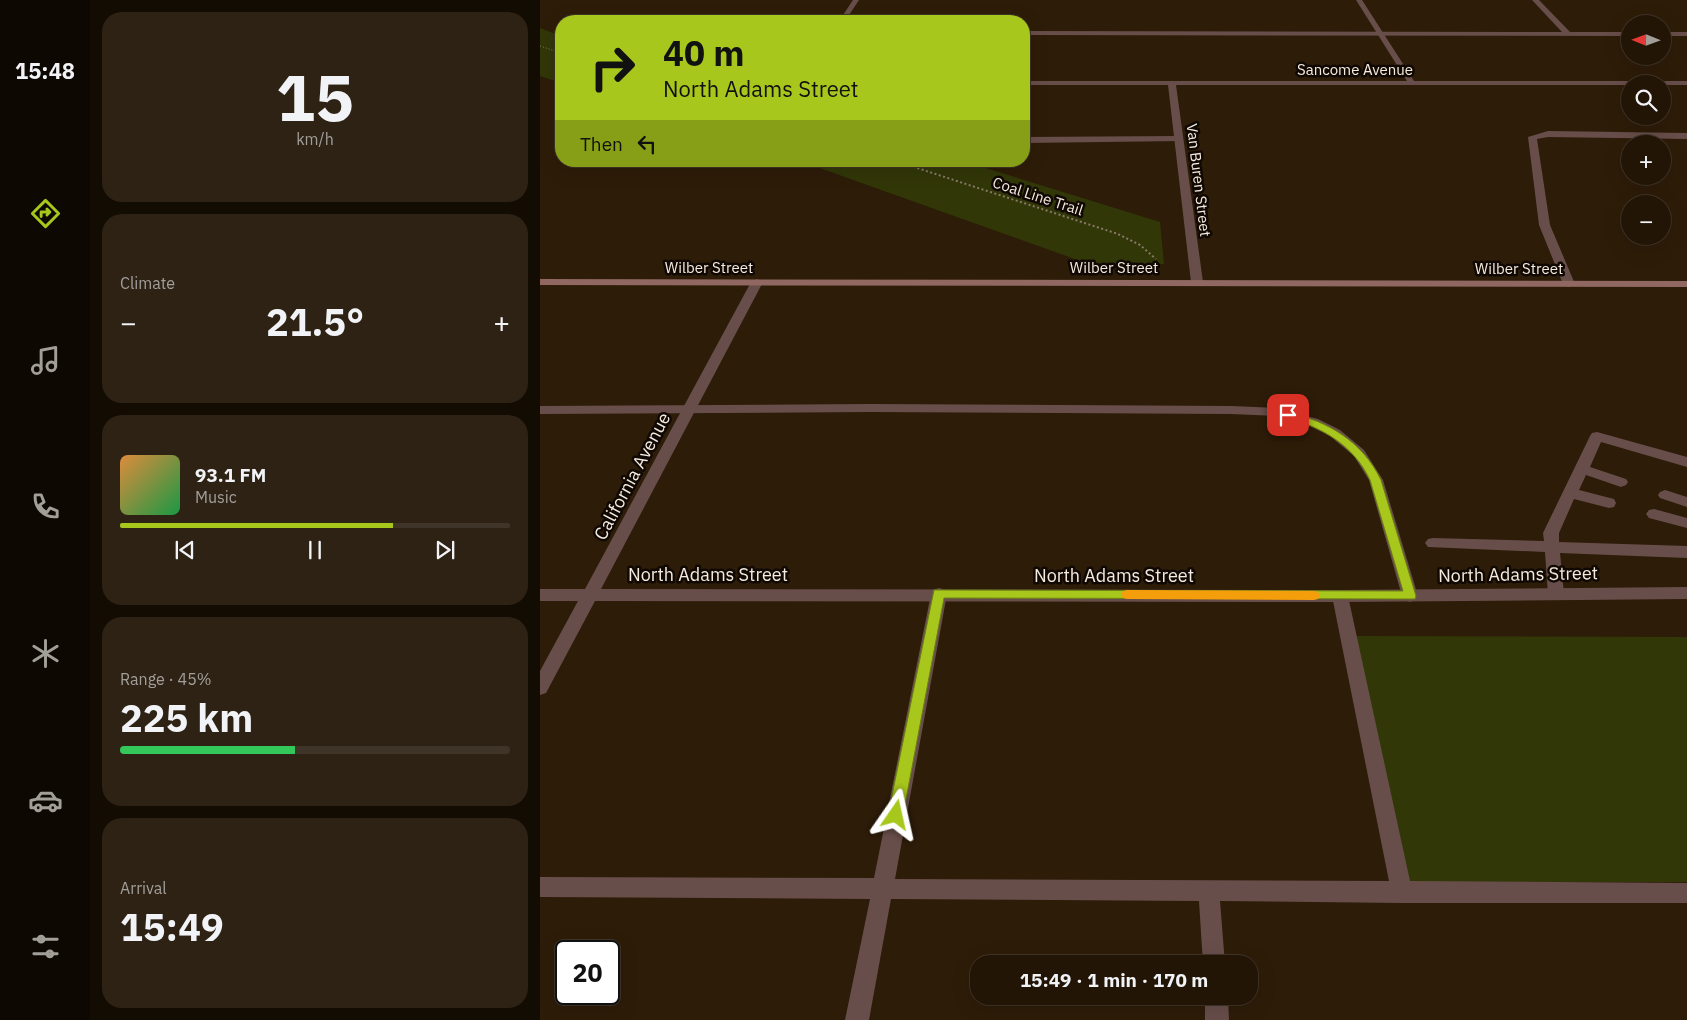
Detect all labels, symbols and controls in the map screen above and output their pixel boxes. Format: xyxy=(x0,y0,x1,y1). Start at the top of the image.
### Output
north arrow xyxy=(1621,15,1671,65)
map controls xyxy=(1621,15,1671,245)
text: 40 m xyxy=(663,30,745,76)
icon: right xyxy=(580,35,645,100)
text: 15 xyxy=(276,54,354,139)
text: 15:48 xyxy=(15,56,75,85)
street label: Sancome Avenue xyxy=(1297,60,1413,79)
text: North Adams Street xyxy=(663,74,859,103)
button: search xyxy=(1621,75,1671,125)
street label: Van Buren Street xyxy=(1183,122,1215,238)
text: km/h xyxy=(296,129,334,149)
icon: left xyxy=(633,130,661,158)
text: Then xyxy=(580,132,623,156)
button: + xyxy=(1621,135,1671,185)
street label: Coal Line Trail xyxy=(990,172,1086,220)
button: − xyxy=(1621,195,1671,245)
icon: directions xyxy=(28,196,63,231)
street label: Wilber Street xyxy=(665,258,753,277)
street label: Wilber Street xyxy=(1070,258,1158,277)
street label: Wilber Street xyxy=(1475,259,1563,278)
text: Climate xyxy=(120,273,175,293)
text: 21.5° xyxy=(266,297,364,346)
text: − xyxy=(120,304,137,341)
text: + xyxy=(493,304,510,341)
icon: music xyxy=(28,343,63,378)
pin xyxy=(1267,394,1309,436)
icon: arrive xyxy=(1274,401,1302,429)
street label: California Avenue xyxy=(589,408,675,544)
text: 93.1 FM xyxy=(195,463,266,487)
text: Music xyxy=(195,487,237,507)
icon: phone xyxy=(28,489,63,524)
icon: previous xyxy=(171,536,199,564)
icon: pause xyxy=(301,536,329,564)
icon: next xyxy=(431,536,459,564)
street label: North Adams Street xyxy=(1438,561,1598,587)
street label: North Adams Street xyxy=(628,563,788,586)
street label: North Adams Street xyxy=(1034,564,1194,587)
icon: climate xyxy=(28,636,63,671)
text: Range · 45% xyxy=(120,669,212,689)
text: 225 km xyxy=(120,693,253,742)
icon: car xyxy=(28,783,63,818)
position arrow xyxy=(869,788,921,840)
text: Arrival xyxy=(120,878,167,898)
text: 15:49 xyxy=(120,902,224,951)
icon: filters xyxy=(28,929,63,964)
speed limit sign: 20 xyxy=(555,940,620,1005)
text: 15:49 · 1 min · 170 m xyxy=(1020,968,1208,992)

